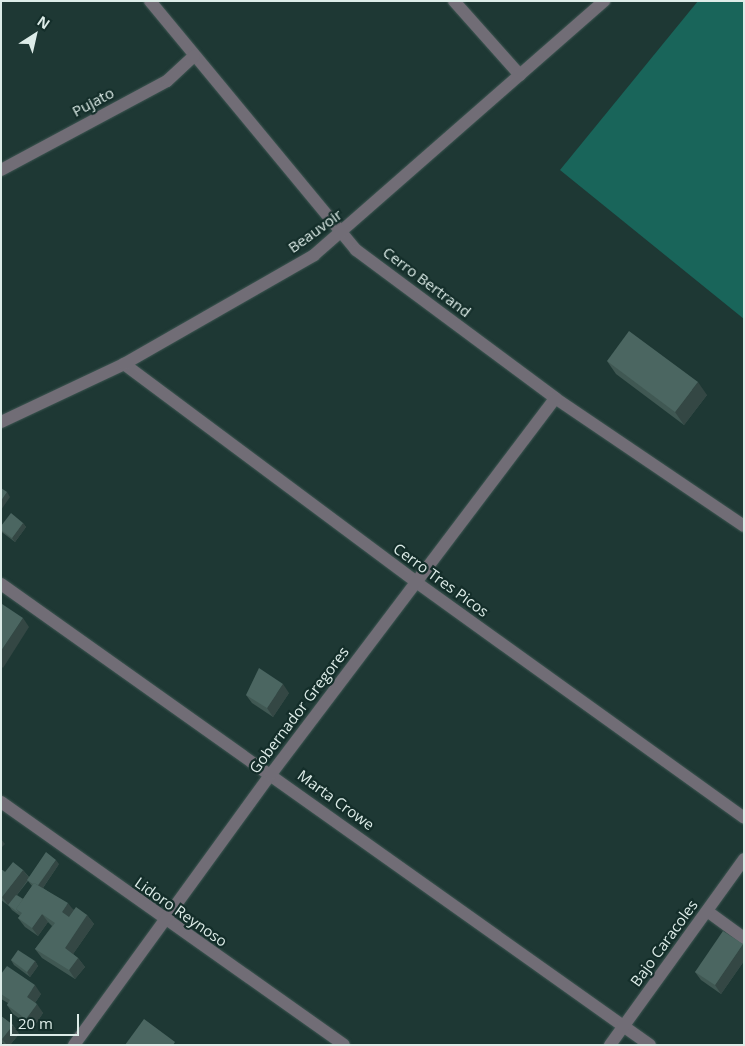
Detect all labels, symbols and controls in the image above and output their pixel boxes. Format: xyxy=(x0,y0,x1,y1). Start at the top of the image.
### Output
north arrow xyxy=(10,10,60,60)
text: N xyxy=(34,11,54,33)
street label: Pujato xyxy=(69,84,117,120)
street label: Beauvoir xyxy=(285,205,345,257)
street label: Cerro Bertrand xyxy=(379,243,475,321)
street label: Cerro Tres Picos xyxy=(390,539,492,621)
street label: Gobernador Gregores xyxy=(246,643,352,777)
street label: Marta Crowe xyxy=(294,766,378,834)
street label: Lidoro Reynoso xyxy=(131,874,231,950)
street label: Bajo Caracoles xyxy=(627,896,701,990)
scale bar xyxy=(12,1004,81,1036)
text: 20 m xyxy=(18,1013,53,1033)

